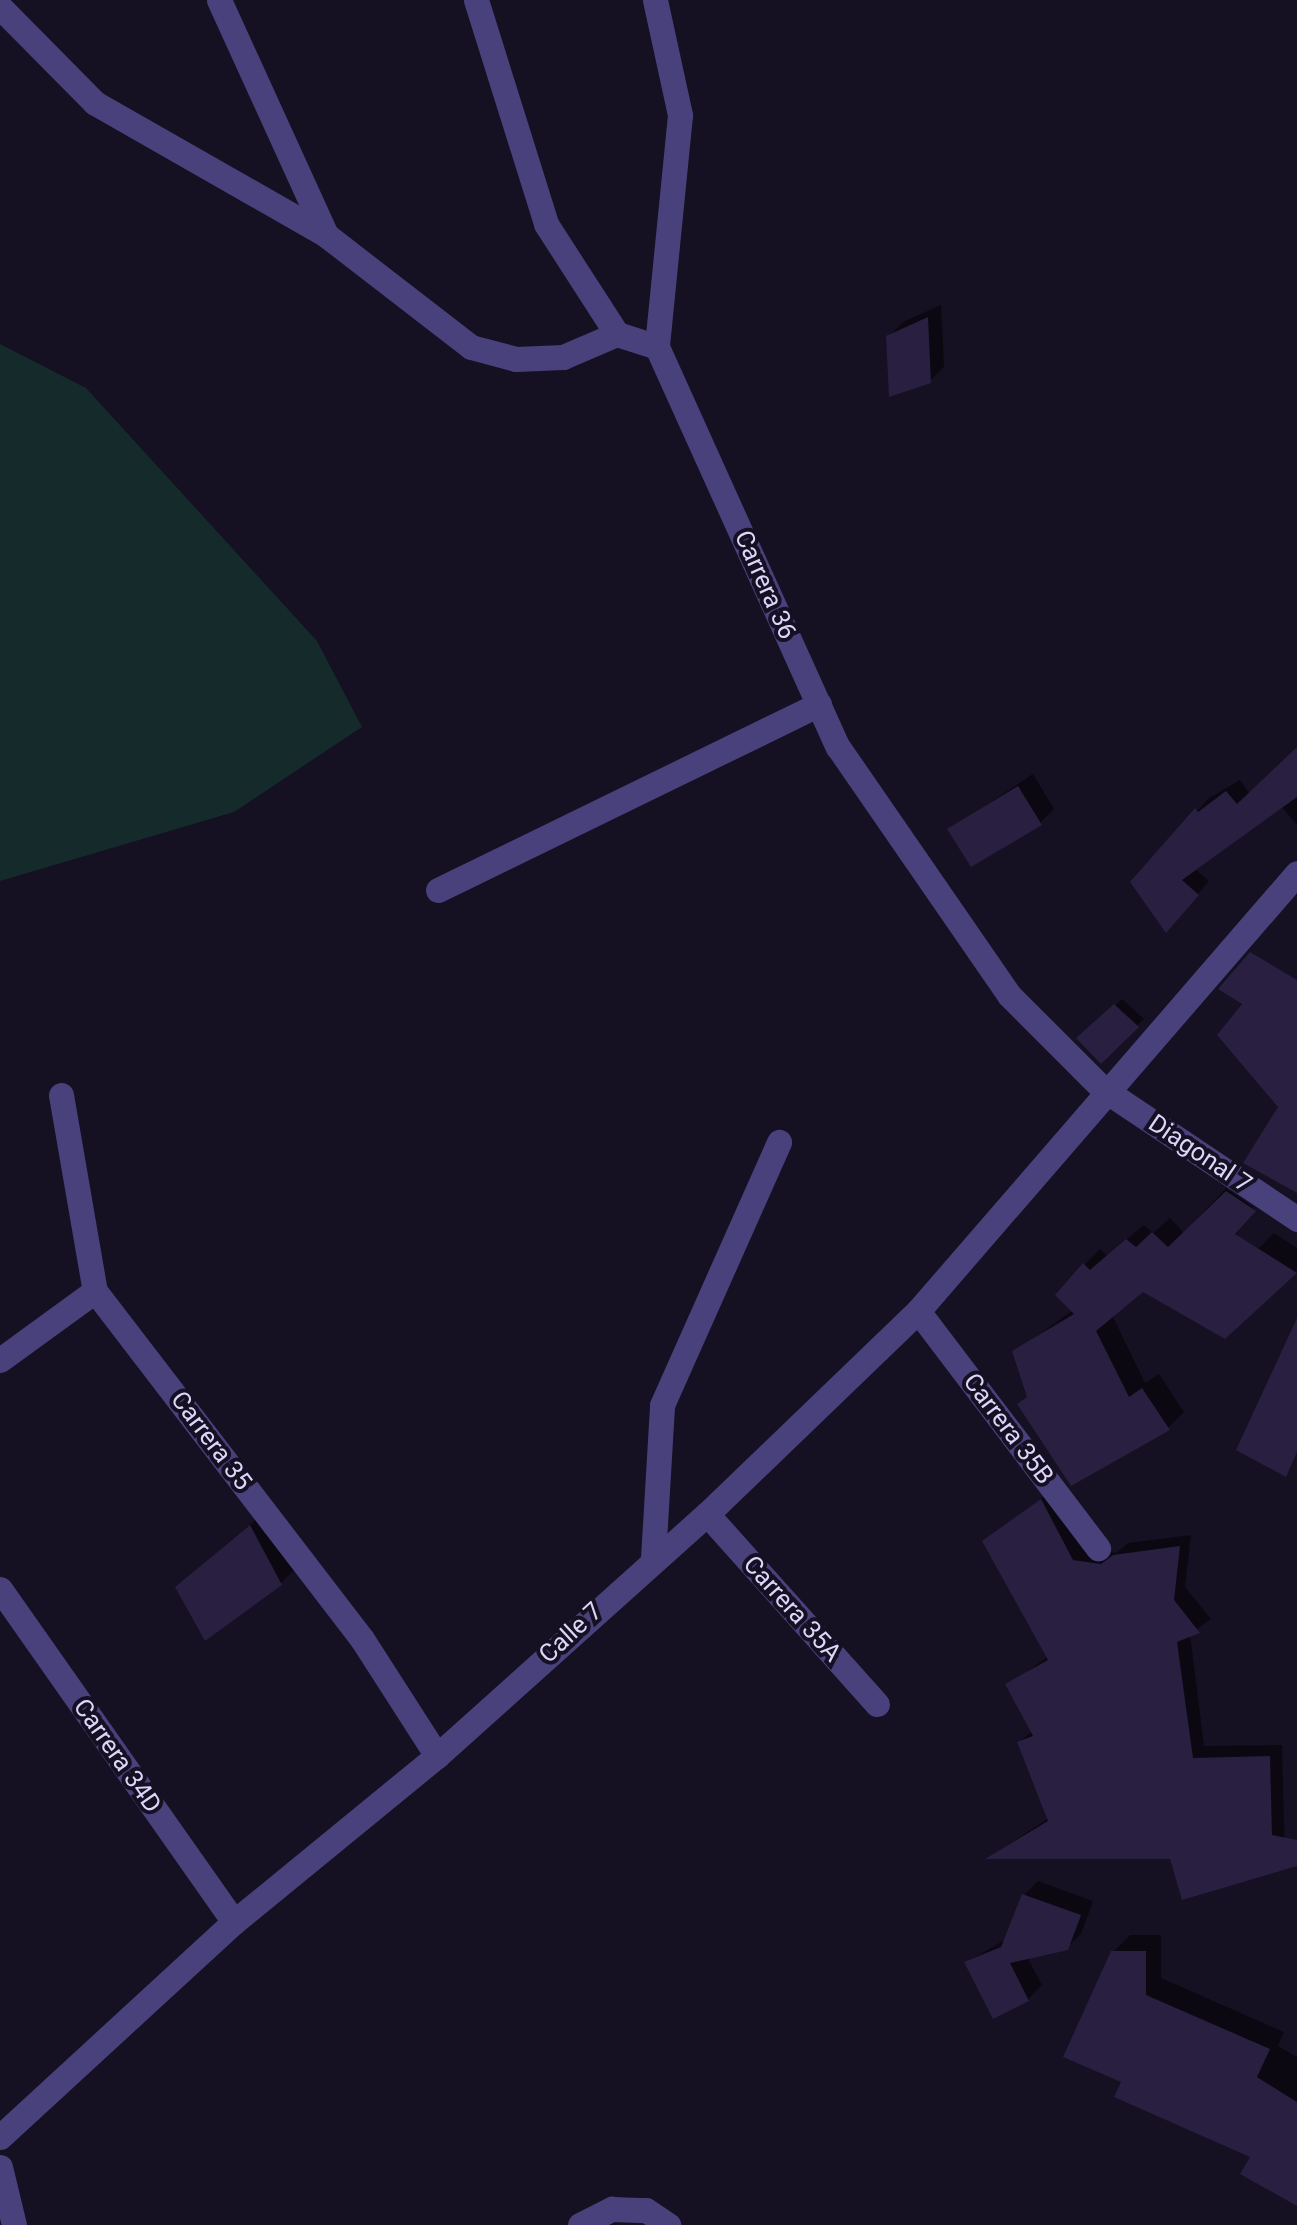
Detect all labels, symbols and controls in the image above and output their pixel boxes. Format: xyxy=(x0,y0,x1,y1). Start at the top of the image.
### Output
street label: Carrera 36 xyxy=(728,526,802,644)
street label: Diagonal 7 xyxy=(1143,1109,1257,1199)
street label: Carrera 35B xyxy=(957,1368,1059,1490)
street label: Carrera 35 xyxy=(164,1386,258,1496)
street label: Carrera 35A xyxy=(737,1550,847,1668)
street label: Calle 7 xyxy=(533,1596,609,1670)
street label: Carrera 34D xyxy=(67,1693,167,1819)

